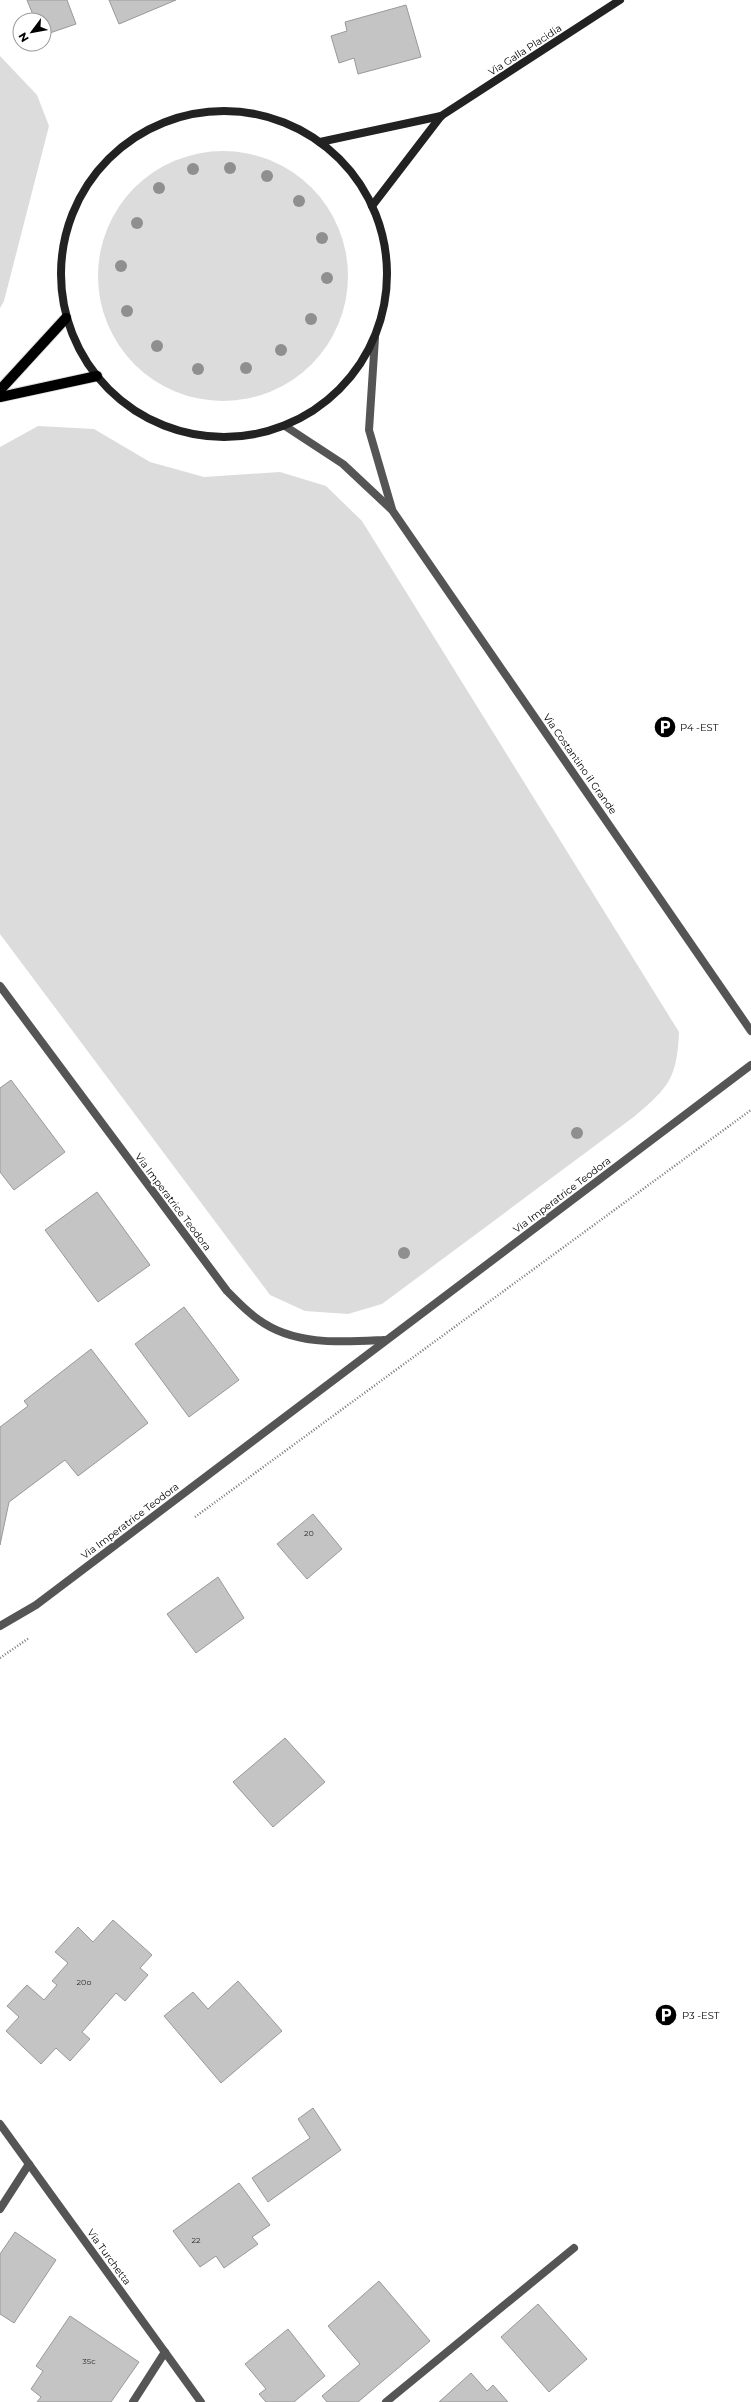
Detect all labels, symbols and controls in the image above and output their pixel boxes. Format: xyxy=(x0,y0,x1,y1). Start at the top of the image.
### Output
north arrow xyxy=(12,12,52,52)
street label: Via Galla Placidia xyxy=(486,21,564,79)
text: N xyxy=(15,30,32,45)
street label: Via Costantino il Grande xyxy=(540,711,620,817)
parking icon: P4 -EST xyxy=(652,714,678,740)
place label: P4 -EST xyxy=(680,721,719,734)
street label: Via Imperatrice Teodora xyxy=(132,1151,214,1253)
street label: Via Imperatrice Teodora xyxy=(511,1154,613,1236)
street label: Via Imperatrice Teodora xyxy=(79,1480,181,1562)
house number: 20 xyxy=(304,1528,314,1538)
house number: 20o xyxy=(77,1977,91,1987)
parking icon: P3 -EST xyxy=(653,2002,679,2028)
place label: P3 -EST xyxy=(682,2009,720,2022)
street label: Via Turchetta xyxy=(84,2226,134,2288)
house number: 22 xyxy=(191,2235,201,2245)
house number: 35c xyxy=(82,2356,96,2366)

